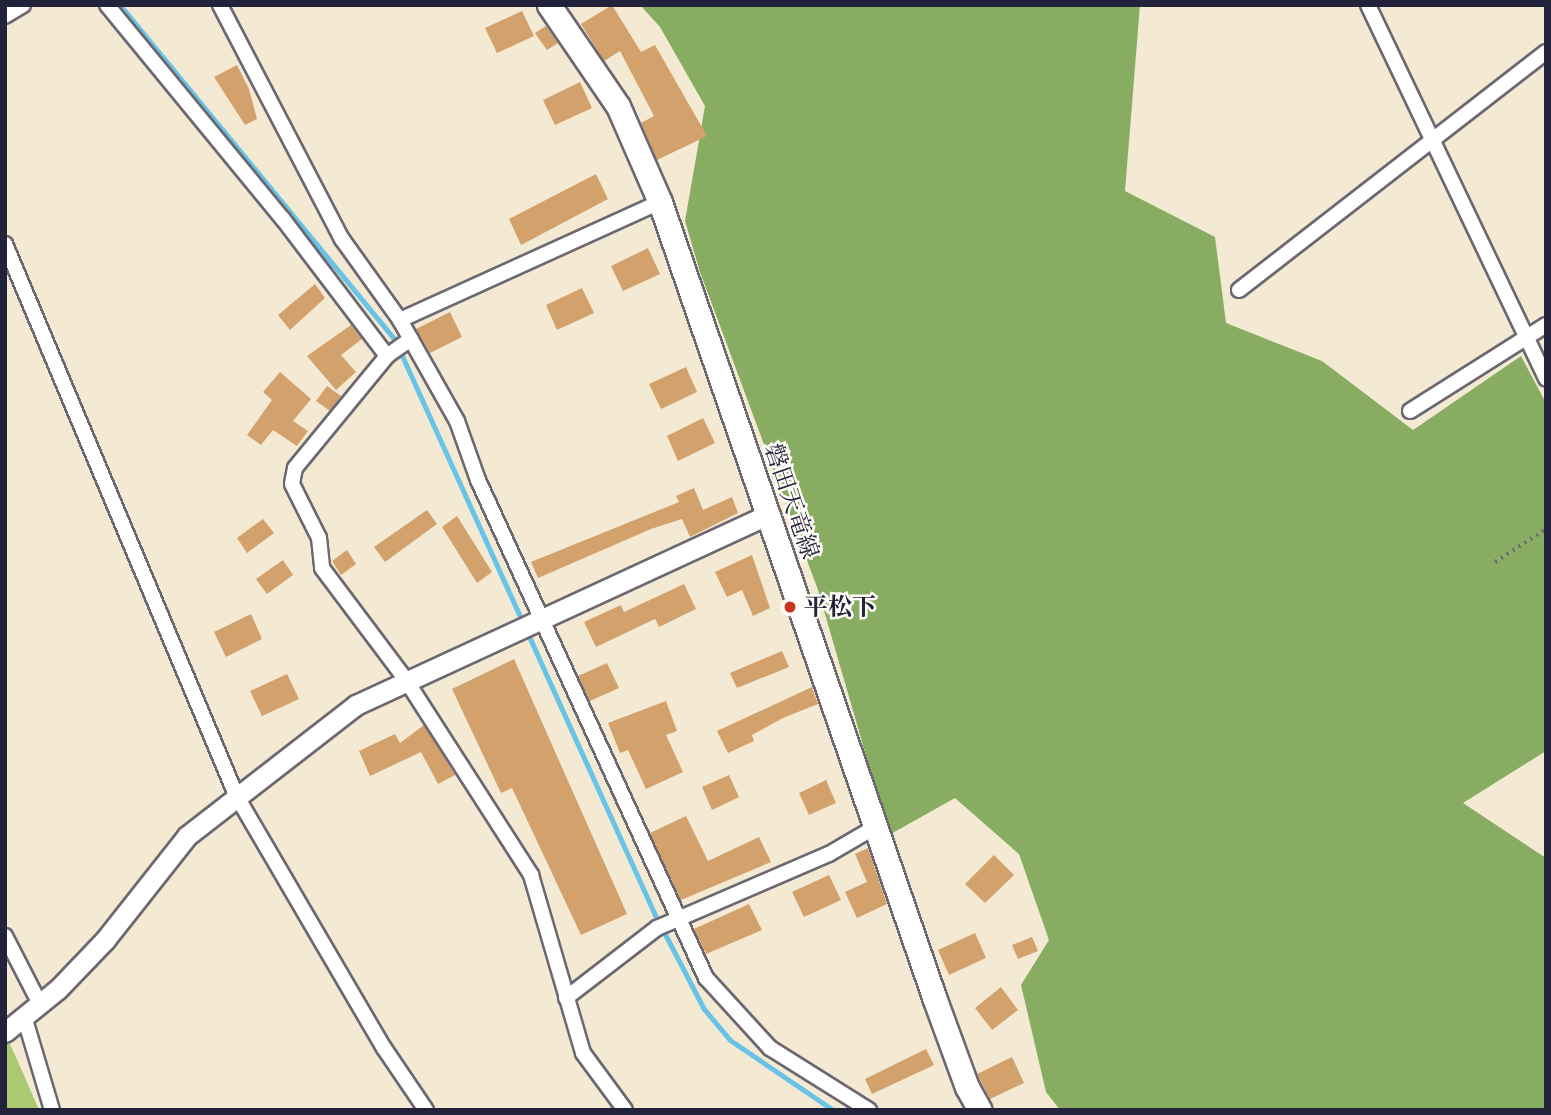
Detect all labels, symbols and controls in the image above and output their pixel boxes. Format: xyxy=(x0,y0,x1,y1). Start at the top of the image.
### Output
street label: 磐田天竜線 xyxy=(759,440,825,562)
place label: 平松下 xyxy=(804,593,876,621)
marker: 平松下 xyxy=(782,599,798,615)

